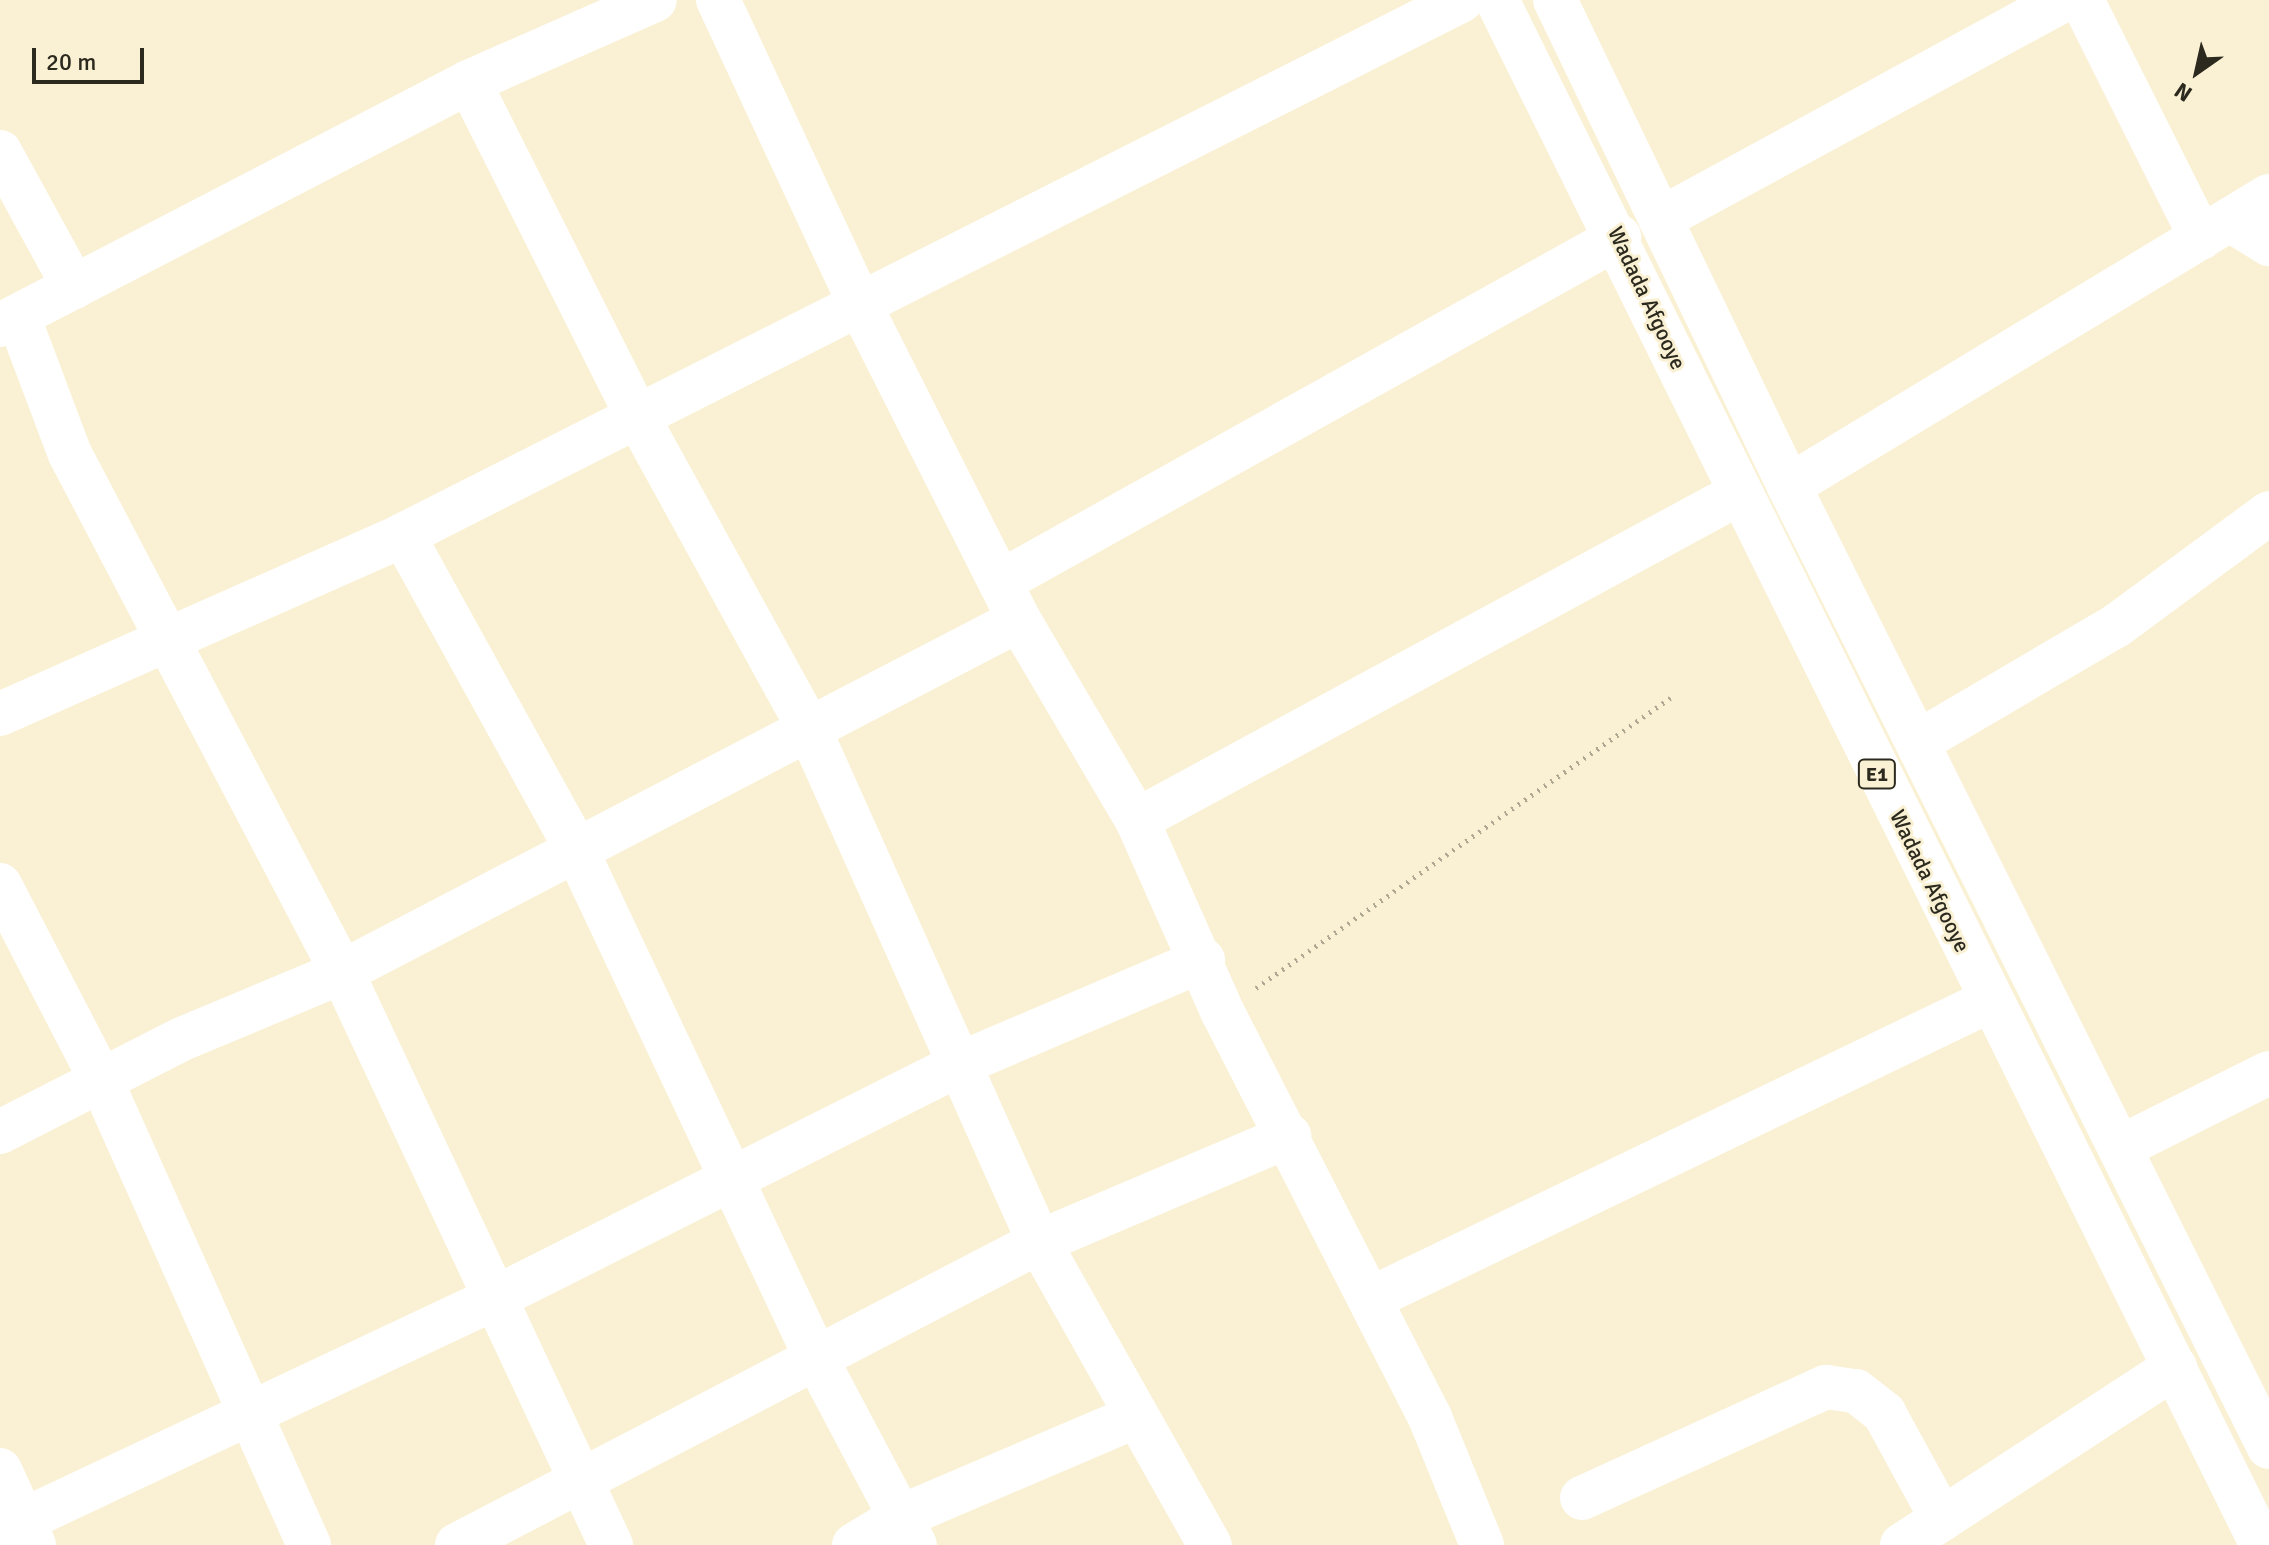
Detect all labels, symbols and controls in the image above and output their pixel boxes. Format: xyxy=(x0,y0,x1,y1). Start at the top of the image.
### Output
scale bar xyxy=(36,32,148,82)
north arrow xyxy=(2157,32,2237,112)
text: 20 m xyxy=(46,47,96,77)
text: N xyxy=(2169,77,2197,108)
street label: Wadada Afgooye xyxy=(1602,222,1692,374)
road number: E1 xyxy=(1857,758,1897,790)
street label: Wadada Afgooye xyxy=(1884,806,1976,956)

